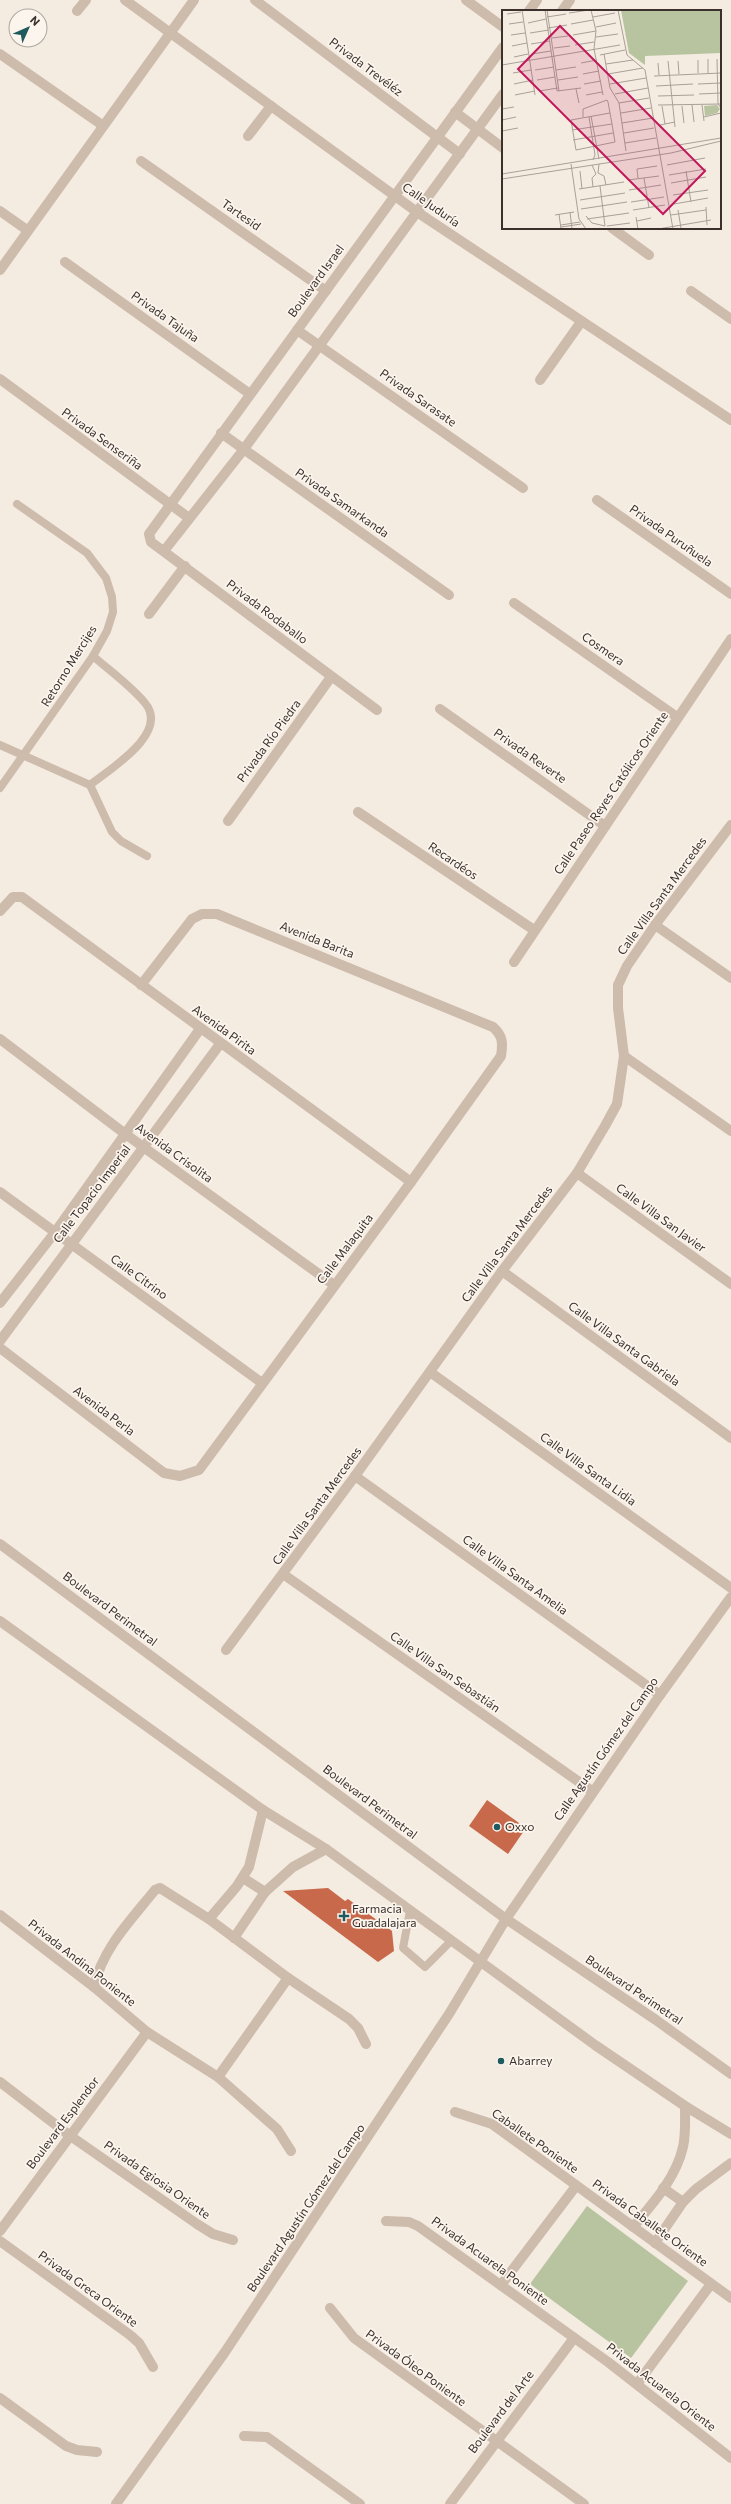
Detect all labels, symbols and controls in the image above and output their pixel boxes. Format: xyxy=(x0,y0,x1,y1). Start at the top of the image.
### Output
north arrow xyxy=(8,8,48,48)
inset map xyxy=(502,10,721,229)
text: N xyxy=(28,13,43,28)
street label: Privada Trevéléz xyxy=(327,34,406,98)
street label: Calle Juduría xyxy=(399,179,463,230)
street label: Tartesid xyxy=(219,196,264,233)
street label: Boulevard Israel xyxy=(284,241,346,319)
street label: Privada Tajuña xyxy=(129,288,202,345)
street label: Privada Sarasate xyxy=(378,366,460,429)
street label: Privada Senseriña xyxy=(60,404,146,472)
street label: Privada Samarkanda xyxy=(293,465,392,540)
street label: Privada Puruñuela xyxy=(627,501,716,569)
street label: Privada Rodaballo xyxy=(224,576,311,646)
street label: Retorno Mercijes xyxy=(37,622,99,709)
street label: Cosmera xyxy=(580,629,627,668)
street label: Privada Río Piedra xyxy=(234,696,303,784)
street label: Calle Paseo Reyes Católicos Oriente xyxy=(550,708,670,877)
street label: Privada Reverte xyxy=(492,725,570,785)
street label: Calle Villa Santa Mercedes xyxy=(614,834,709,957)
street label: Recardéos xyxy=(426,839,481,882)
street label: Avenida Barita xyxy=(278,918,356,960)
street label: Avenida Pirita xyxy=(190,1001,259,1057)
street label: Avenida Crisolita xyxy=(133,1120,216,1185)
street label: Calle Topacio Imperial xyxy=(50,1141,133,1245)
street label: Calle Villa San Javier xyxy=(613,1180,709,1255)
street label: Calle Villa Santa Mercedes xyxy=(458,1182,555,1304)
street label: Calle Malaquita xyxy=(313,1211,375,1286)
street label: Calle Citrino xyxy=(108,1251,171,1302)
street label: Calle Villa Santa Gabriela xyxy=(566,1298,683,1388)
street label: Avenida Perla xyxy=(71,1383,138,1438)
street label: Calle Villa Santa Lidia xyxy=(538,1429,639,1508)
street label: Calle Villa Santa Mercedes xyxy=(269,1444,364,1567)
street label: Calle Villa Santa Amelia xyxy=(460,1531,571,1617)
street label: Boulevard Perimetral xyxy=(61,1568,160,1648)
street label: Calle Villa San Sebastián xyxy=(388,1628,503,1714)
street label: Calle Agustín Gómez del Campo xyxy=(550,1674,660,1823)
street label: Boulevard Perimetral xyxy=(321,1761,420,1841)
place label: Oxxo xyxy=(505,1819,534,1833)
marker: Oxxo xyxy=(492,1822,502,1832)
place label: Farmacia Guadalajara xyxy=(352,1901,417,1929)
marker: Farmacia Guadalajara xyxy=(339,1911,349,1921)
street label: Privada Andina Poniente xyxy=(26,1916,139,2009)
street label: Boulevard Perimetral xyxy=(583,1951,686,2027)
place label: Abarrey xyxy=(509,2053,552,2067)
marker: Abarrey xyxy=(496,2056,506,2066)
street label: Boulevard Esplendor xyxy=(23,2073,102,2171)
street label: Caballete Poniente xyxy=(490,2105,582,2175)
street label: Boulevard Agustín Gómez del Campo xyxy=(244,2121,367,2294)
street label: Privada Egiosia Oriente xyxy=(102,2137,213,2221)
street label: Privada Caballete Oriente xyxy=(590,2176,711,2269)
street label: Privada Acuarela Poniente xyxy=(429,2213,552,2307)
street label: Privada Greca Oriente xyxy=(36,2247,141,2329)
street label: Privada Óleo Poniente xyxy=(364,2326,470,2408)
street label: Privada Acuarela Oriente xyxy=(604,2339,719,2433)
street label: Boulevard del Arte xyxy=(465,2367,536,2455)

